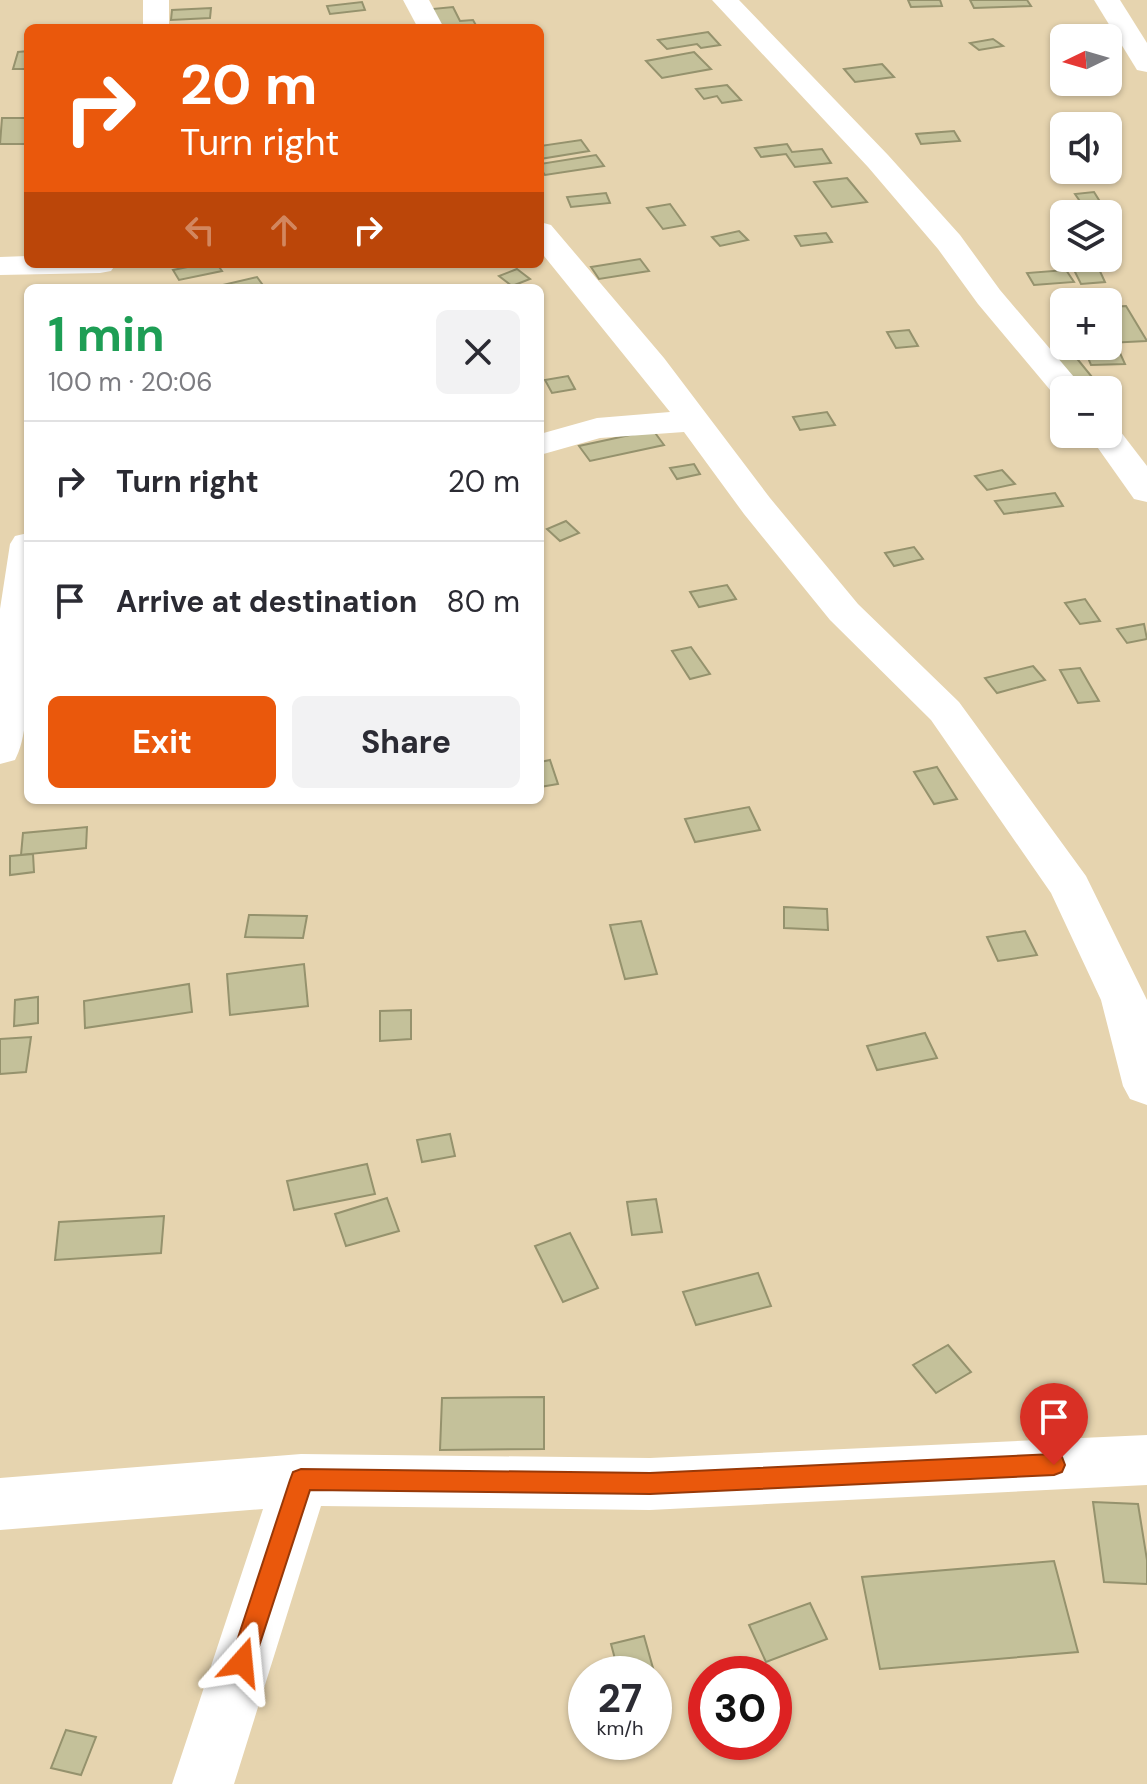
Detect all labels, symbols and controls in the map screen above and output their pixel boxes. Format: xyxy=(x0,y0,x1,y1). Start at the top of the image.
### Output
north arrow xyxy=(1050,24,1122,96)
map controls xyxy=(1050,24,1122,448)
text: 20 m xyxy=(180,48,317,121)
icon: right xyxy=(48,56,152,160)
button: sound xyxy=(1050,112,1122,184)
text: Turn right xyxy=(180,119,339,166)
button: layers xyxy=(1050,200,1122,272)
icon: left xyxy=(178,208,222,252)
icon: ahead xyxy=(262,208,306,252)
icon: right xyxy=(346,208,390,252)
button: + xyxy=(1050,288,1122,360)
text: 1 min xyxy=(48,303,165,366)
button: close xyxy=(436,310,520,394)
text: 100 m · 20:06 xyxy=(48,365,213,399)
button: − xyxy=(1050,376,1122,448)
icon: right xyxy=(48,459,92,503)
text: Turn right xyxy=(116,462,259,501)
text: 20 m xyxy=(448,462,520,501)
icon: arrive xyxy=(48,579,92,623)
text: Arrive at destination xyxy=(116,582,417,621)
text: 80 m xyxy=(447,582,520,621)
button: Exit xyxy=(48,696,276,788)
button: Share xyxy=(292,696,520,788)
pin xyxy=(1020,1383,1088,1465)
icon: arrive xyxy=(1032,1395,1076,1439)
position arrow xyxy=(200,1620,284,1704)
speed limit sign: 30 xyxy=(688,1656,792,1760)
text: 27 xyxy=(598,1672,642,1724)
text: km/h xyxy=(596,1715,644,1741)

